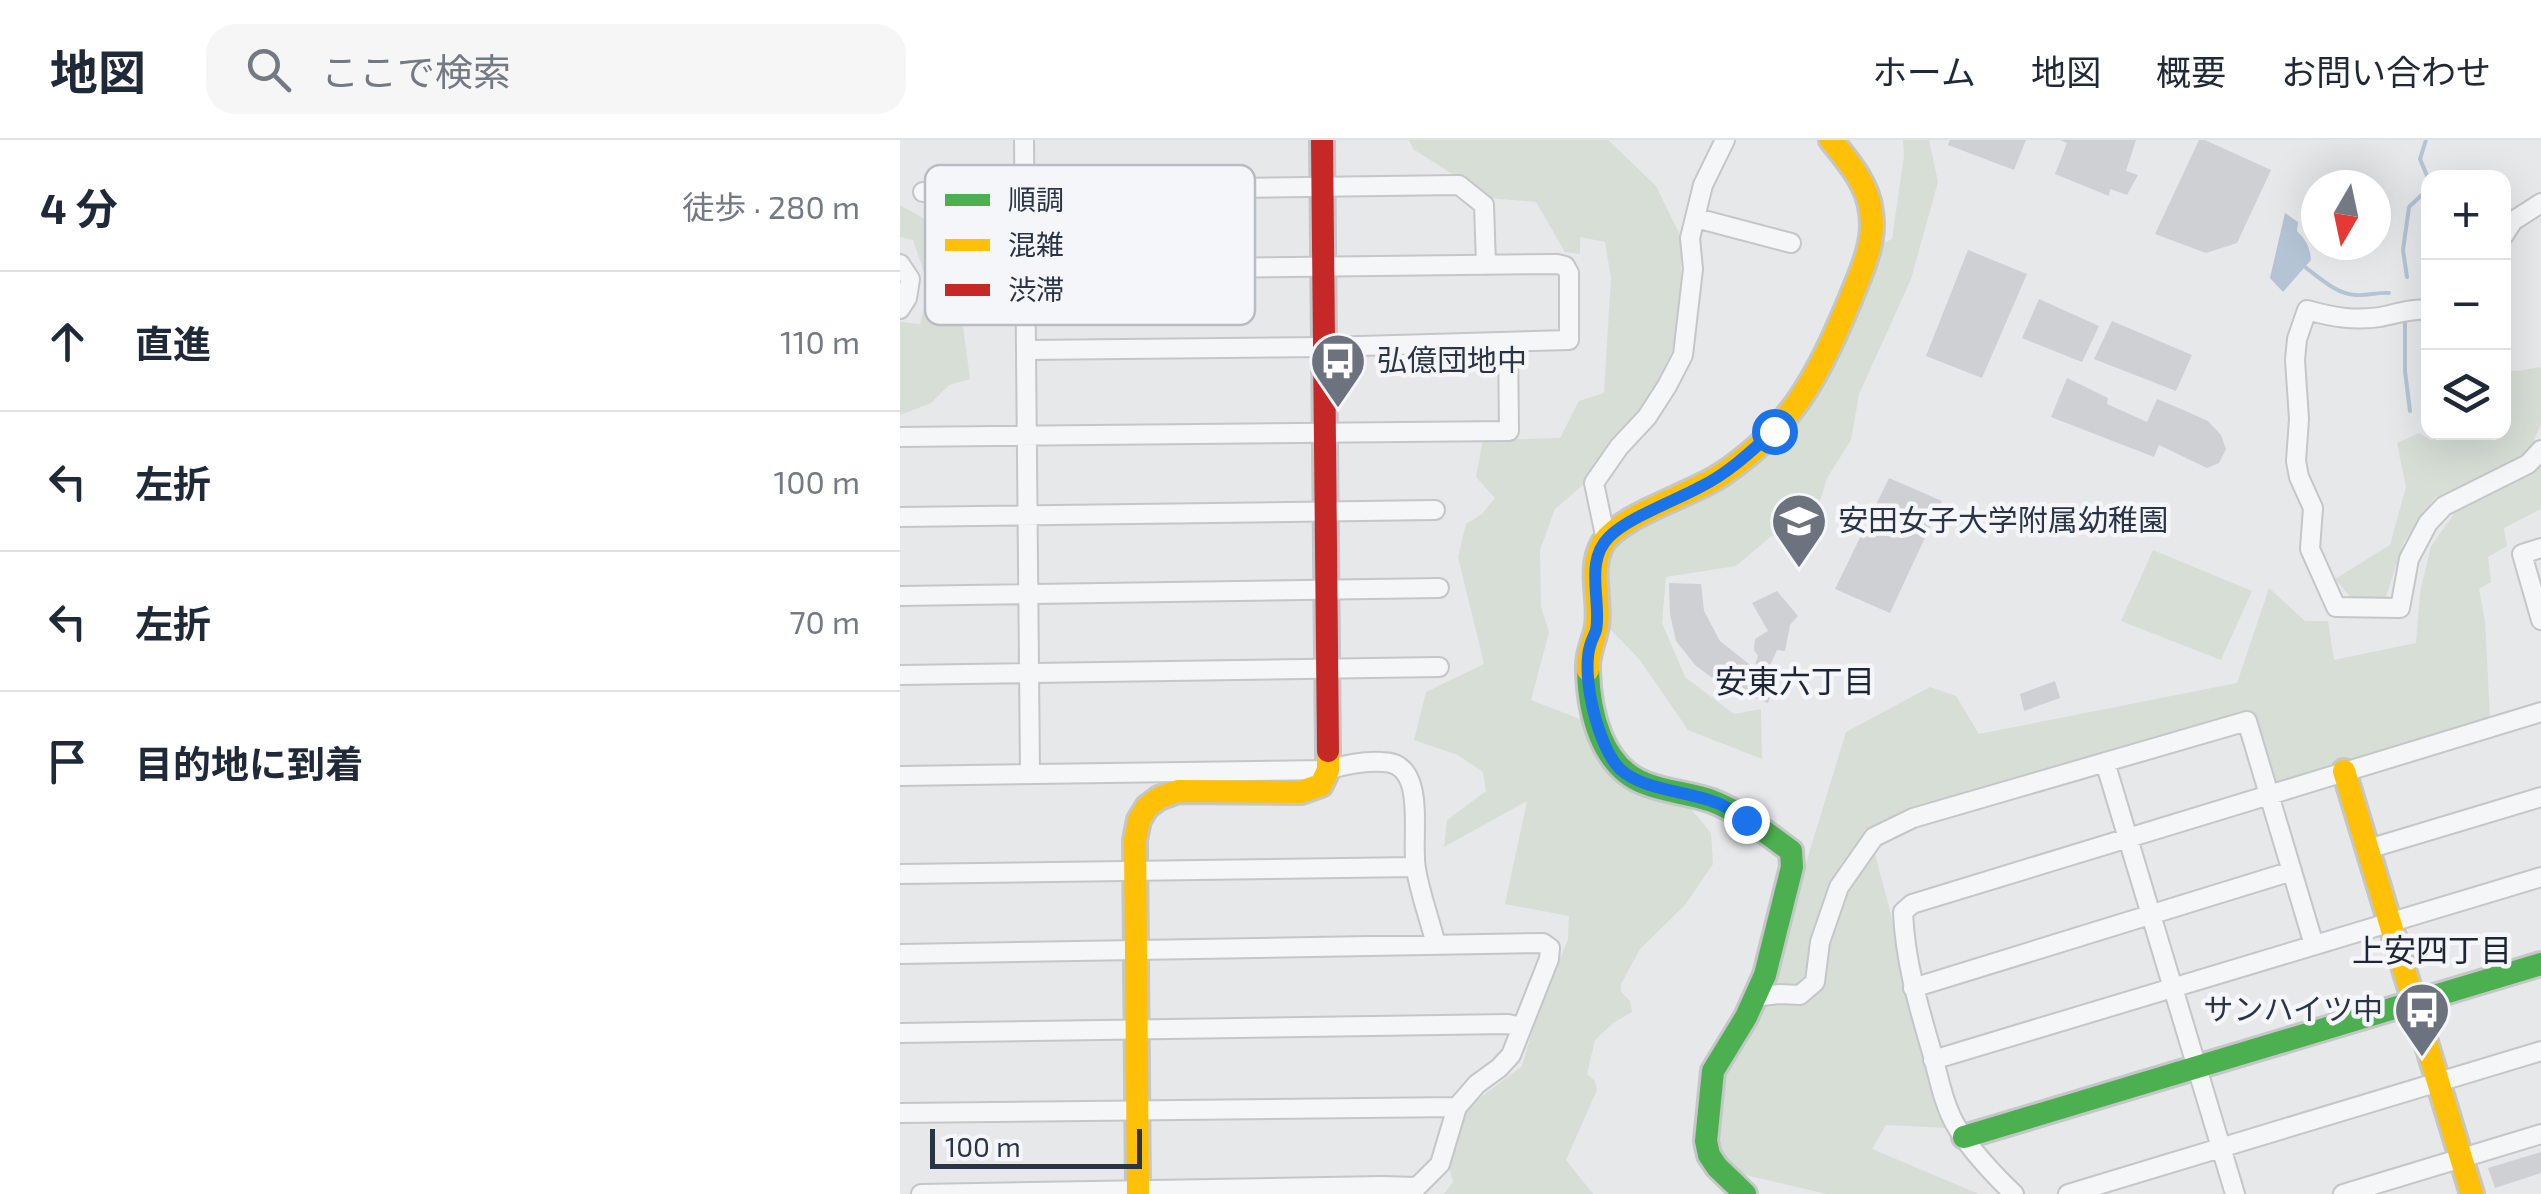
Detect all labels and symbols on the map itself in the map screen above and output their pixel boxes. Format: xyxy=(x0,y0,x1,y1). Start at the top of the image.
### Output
legend xyxy=(925,165,1255,325)
north arrow xyxy=(2301,170,2391,260)
text: 順調 xyxy=(1008,182,1064,216)
text: 混雑 xyxy=(1008,227,1064,261)
text: 渋滞 xyxy=(1008,272,1064,306)
bus stop icon: 弘億団地中 xyxy=(1308,331,1368,410)
place label: 弘億団地中 xyxy=(1377,341,1527,377)
route start xyxy=(1752,409,1798,455)
school or university icon: 安田女子大学附属幼稚園 xyxy=(1769,491,1829,570)
place label: 安田女子大学附属幼稚園 xyxy=(1838,501,2168,537)
district label: 安東六丁目 xyxy=(1715,661,1875,699)
route end xyxy=(1724,798,1770,844)
district label: 上安四丁目 xyxy=(2352,930,2512,968)
bus stop icon: サンハイツ中 xyxy=(2392,980,2452,1059)
place label: サンハイツ中 xyxy=(2204,990,2383,1026)
scale bar xyxy=(930,1124,1142,1168)

